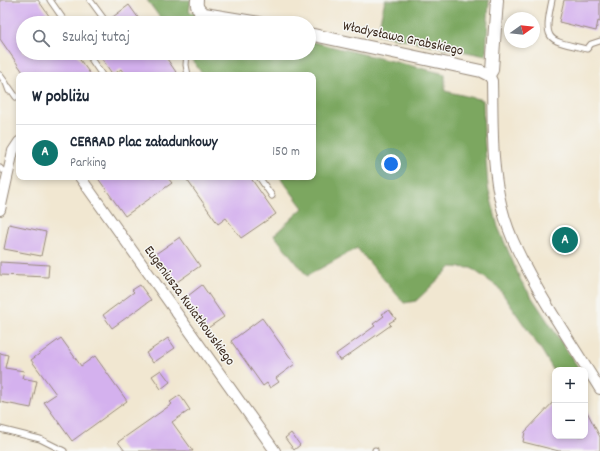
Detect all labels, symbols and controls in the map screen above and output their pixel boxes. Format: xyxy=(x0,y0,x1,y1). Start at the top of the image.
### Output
north arrow xyxy=(504,12,540,48)
search box xyxy=(16,16,316,60)
street label: Władysława Grabskiego xyxy=(341,16,465,62)
icon: search xyxy=(30,27,52,49)
text: Szukaj tutaj xyxy=(62,27,130,49)
text: W pobliżu xyxy=(32,86,89,110)
text: CERRAD Plac załadunkowy xyxy=(70,132,218,154)
text: A xyxy=(41,143,49,162)
text: 150 m xyxy=(272,143,300,162)
text: Parking xyxy=(70,154,106,173)
your location xyxy=(381,154,401,174)
pin: A xyxy=(552,225,578,255)
street label: Eugeniusza Kwiatkowskiego xyxy=(139,242,239,370)
map controls xyxy=(552,367,588,439)
button: + xyxy=(552,367,588,403)
button: − xyxy=(552,403,588,439)

